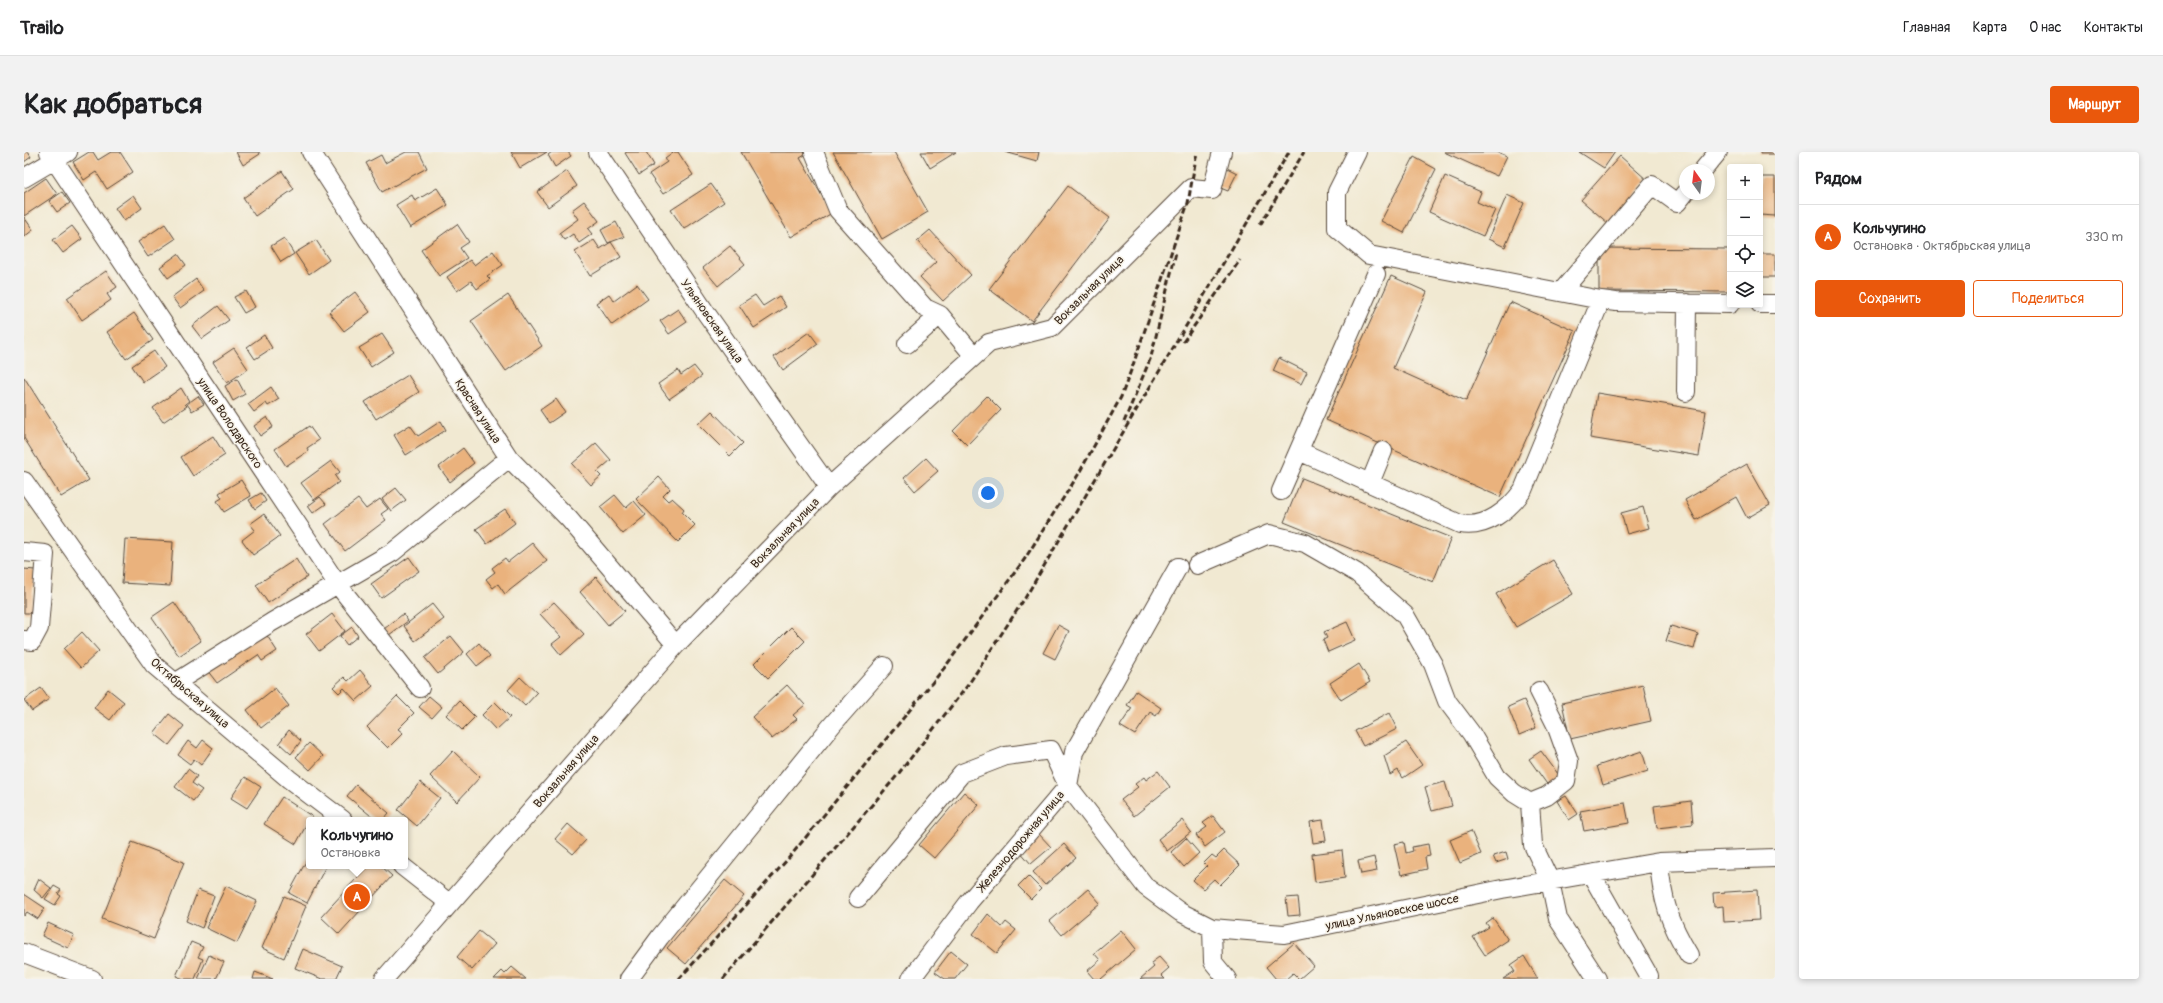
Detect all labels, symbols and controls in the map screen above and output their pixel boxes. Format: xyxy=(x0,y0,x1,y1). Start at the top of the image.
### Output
text: Trailo xyxy=(20,16,64,40)
text: Главная xyxy=(1903,19,1950,36)
text: Карта xyxy=(1972,19,2007,36)
text: О нас xyxy=(2029,19,2062,36)
text: Контакты xyxy=(2084,19,2143,36)
button: Маршрут xyxy=(2050,86,2139,123)
text: Как добраться xyxy=(24,87,202,122)
north arrow xyxy=(1679,164,1715,200)
map controls xyxy=(1727,164,1763,308)
button: + xyxy=(1727,164,1763,200)
text: Рядом xyxy=(1815,168,1862,189)
button: − xyxy=(1727,200,1763,236)
text: Кольчугино xyxy=(1853,219,1926,238)
text: A xyxy=(1824,229,1832,245)
text: 330 m xyxy=(2085,229,2123,245)
button: locate xyxy=(1727,236,1763,272)
text: Остановка · Октябрьская улица xyxy=(1853,238,2030,254)
street label: Вокзальная улица xyxy=(1051,252,1128,328)
button: layers xyxy=(1727,272,1763,308)
street label: Ульяновская улица xyxy=(677,276,746,366)
button: Сохранить xyxy=(1815,280,1965,317)
button: Поделиться xyxy=(1973,280,2123,317)
street label: улица Володарского xyxy=(193,374,266,472)
street label: Красная улица xyxy=(451,376,504,447)
your location xyxy=(978,483,998,503)
street label: Вокзальная улица xyxy=(748,495,823,572)
street label: Октябрьская улица xyxy=(147,655,232,732)
street label: Вокзальная улица xyxy=(530,731,603,811)
street label: Железнодорожная улица xyxy=(974,788,1068,896)
popup xyxy=(306,817,408,869)
text: Кольчугино xyxy=(321,826,393,845)
text: Остановка xyxy=(321,845,380,861)
pin: A xyxy=(344,882,370,912)
street label: улица Ульяновское шоссе xyxy=(1323,891,1460,934)

